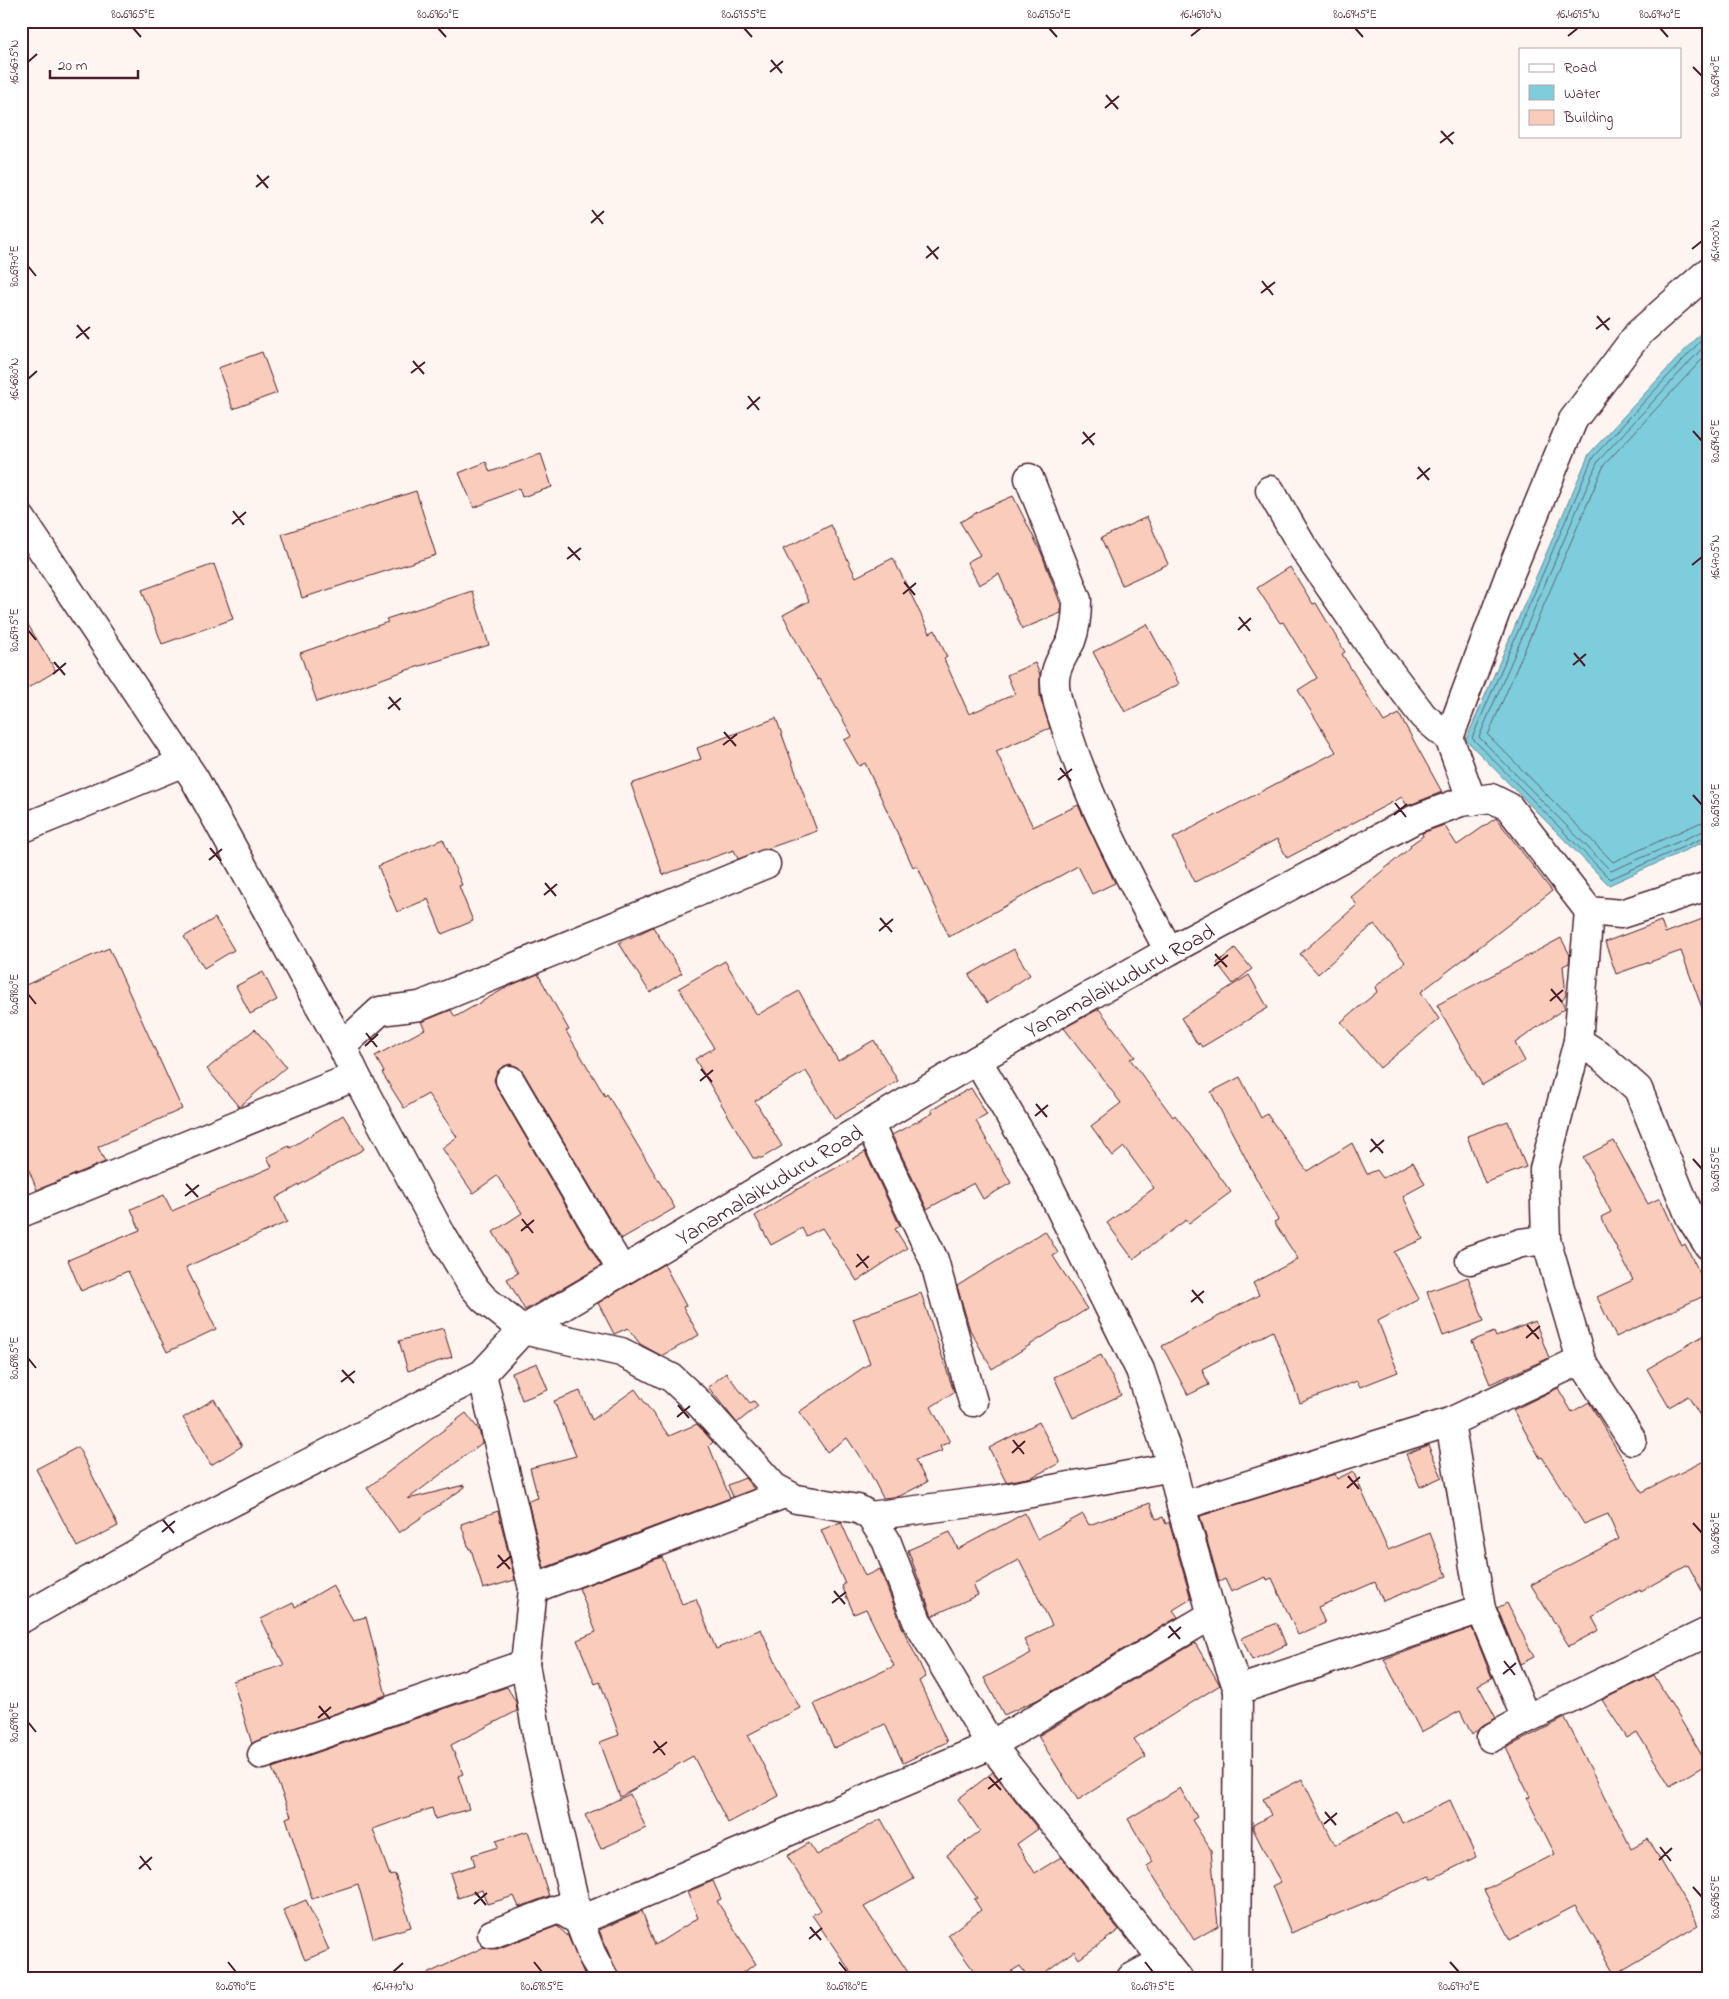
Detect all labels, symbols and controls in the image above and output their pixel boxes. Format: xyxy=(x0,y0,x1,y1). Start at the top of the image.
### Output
text: 80.6965°E xyxy=(111,6,155,24)
text: 80.6960°E xyxy=(417,6,459,24)
text: 80.6955°E xyxy=(721,6,767,24)
text: 80.6950°E xyxy=(1027,6,1071,24)
text: 16.4690°N xyxy=(1180,6,1222,24)
text: 80.6945°E xyxy=(1333,6,1377,24)
text: 16.4695°N xyxy=(1556,6,1600,24)
text: 80.6940°E xyxy=(1639,6,1681,24)
text: 16.4675°N xyxy=(6,40,24,84)
scale bar xyxy=(50,48,138,80)
legend xyxy=(1519,48,1682,138)
text: 20 m xyxy=(58,55,88,77)
text: 80.6940°E xyxy=(1707,55,1725,97)
text: Road xyxy=(1564,57,1597,79)
text: Water xyxy=(1564,83,1600,105)
text: Building xyxy=(1563,107,1613,130)
text: 16.4700°N xyxy=(1707,219,1725,263)
text: 80.6970°E xyxy=(6,245,24,287)
text: 16.4680°N xyxy=(6,358,24,400)
text: 80.6945°E xyxy=(1707,419,1725,463)
text: 16.4705°N xyxy=(1707,535,1725,579)
text: 80.6975°E xyxy=(6,608,24,652)
text: 80.6950°E xyxy=(1707,783,1725,827)
street label: Yanamalaikuduru Road xyxy=(1020,917,1221,1048)
text: 80.6980°E xyxy=(6,973,24,1015)
street label: Yanamalaikuduru Road xyxy=(671,1118,870,1255)
text: 80.6955°E xyxy=(1707,1146,1725,1192)
text: 80.6985°E xyxy=(6,1337,24,1379)
text: 80.6960°E xyxy=(1707,1512,1725,1554)
text: 80.6990°E xyxy=(6,1702,24,1742)
text: 80.6965°E xyxy=(1707,1875,1725,1919)
text: 80.6990°E xyxy=(216,1978,256,1996)
text: 16.4710°N xyxy=(372,1978,414,1996)
text: 80.6985°E xyxy=(521,1978,563,1996)
text: 80.6980°E xyxy=(826,1978,868,1996)
text: 80.6975°E xyxy=(1131,1978,1175,1996)
text: 80.6970°E xyxy=(1438,1978,1480,1996)

